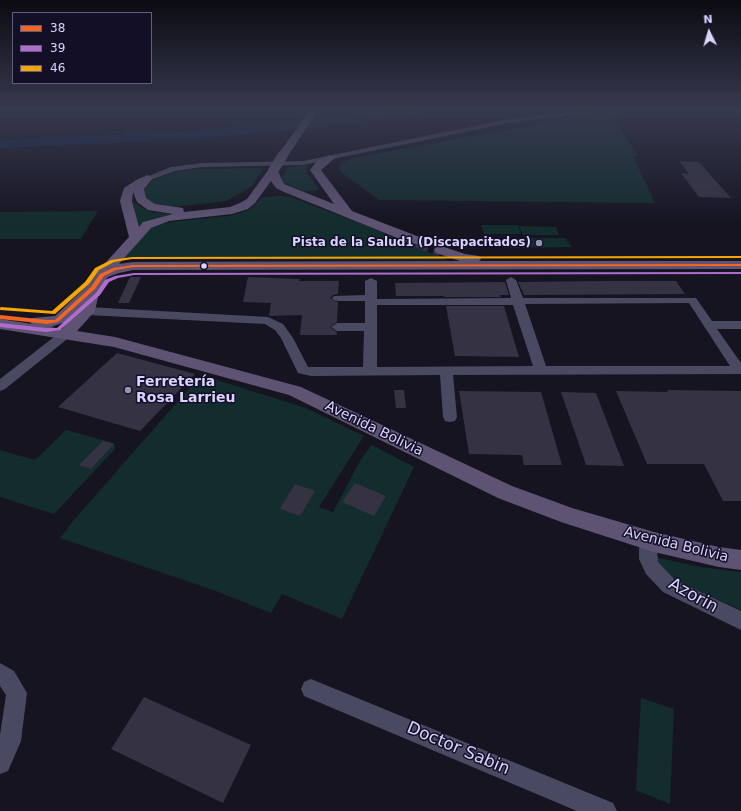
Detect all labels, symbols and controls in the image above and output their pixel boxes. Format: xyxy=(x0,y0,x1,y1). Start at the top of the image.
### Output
legend xyxy=(12,12,152,84)
north arrow xyxy=(689,12,729,52)
text: N xyxy=(703,13,713,26)
text: 38 xyxy=(50,21,65,35)
text: 39 xyxy=(50,41,65,55)
text: 46 xyxy=(50,61,65,75)
place label: Pista de la Salud1 (Discapacitados) xyxy=(292,236,531,250)
marker: Pista de la Salud1 (Discapacitados) xyxy=(534,238,544,248)
unlabelled marker xyxy=(199,261,209,271)
place label: Ferretería Rosa Larrieu xyxy=(136,374,235,406)
marker: Ferretería Rosa Larrieu xyxy=(123,385,133,395)
street label: Avenida Bolivia xyxy=(322,398,426,460)
street label: Avenida Bolivia xyxy=(622,524,730,566)
street label: Azorin xyxy=(665,574,721,618)
street label: Doctor Sabin xyxy=(403,718,513,780)

